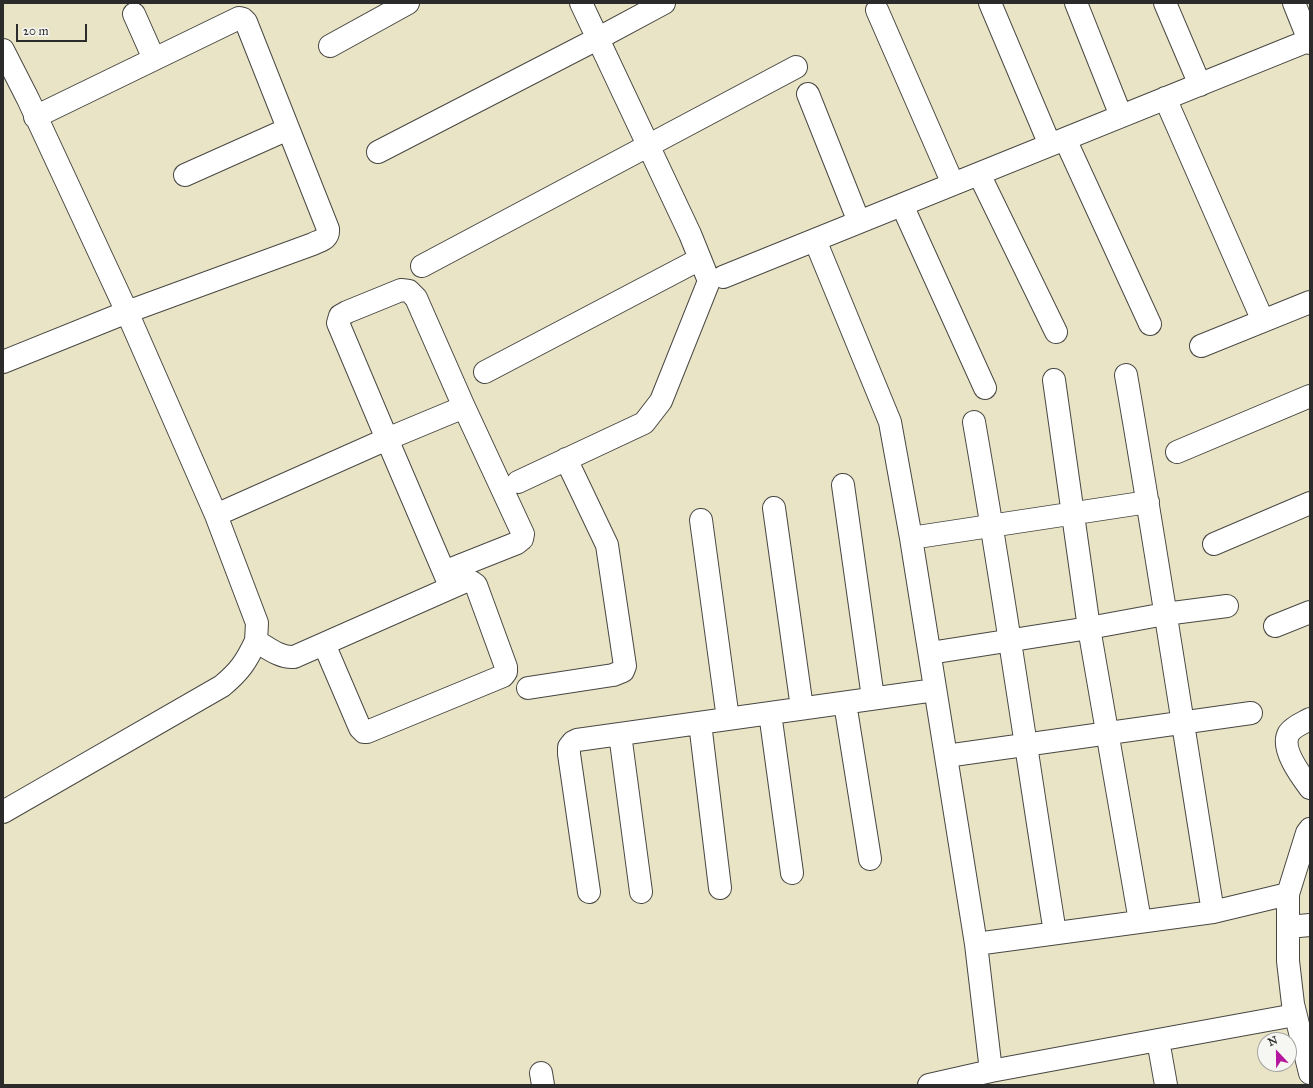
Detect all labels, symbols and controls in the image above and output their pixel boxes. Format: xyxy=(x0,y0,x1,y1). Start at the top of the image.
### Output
scale bar xyxy=(18,16,89,42)
text: 20 m xyxy=(23,24,49,38)
north arrow xyxy=(1257,1032,1297,1072)
text: N xyxy=(1266,1034,1279,1049)

